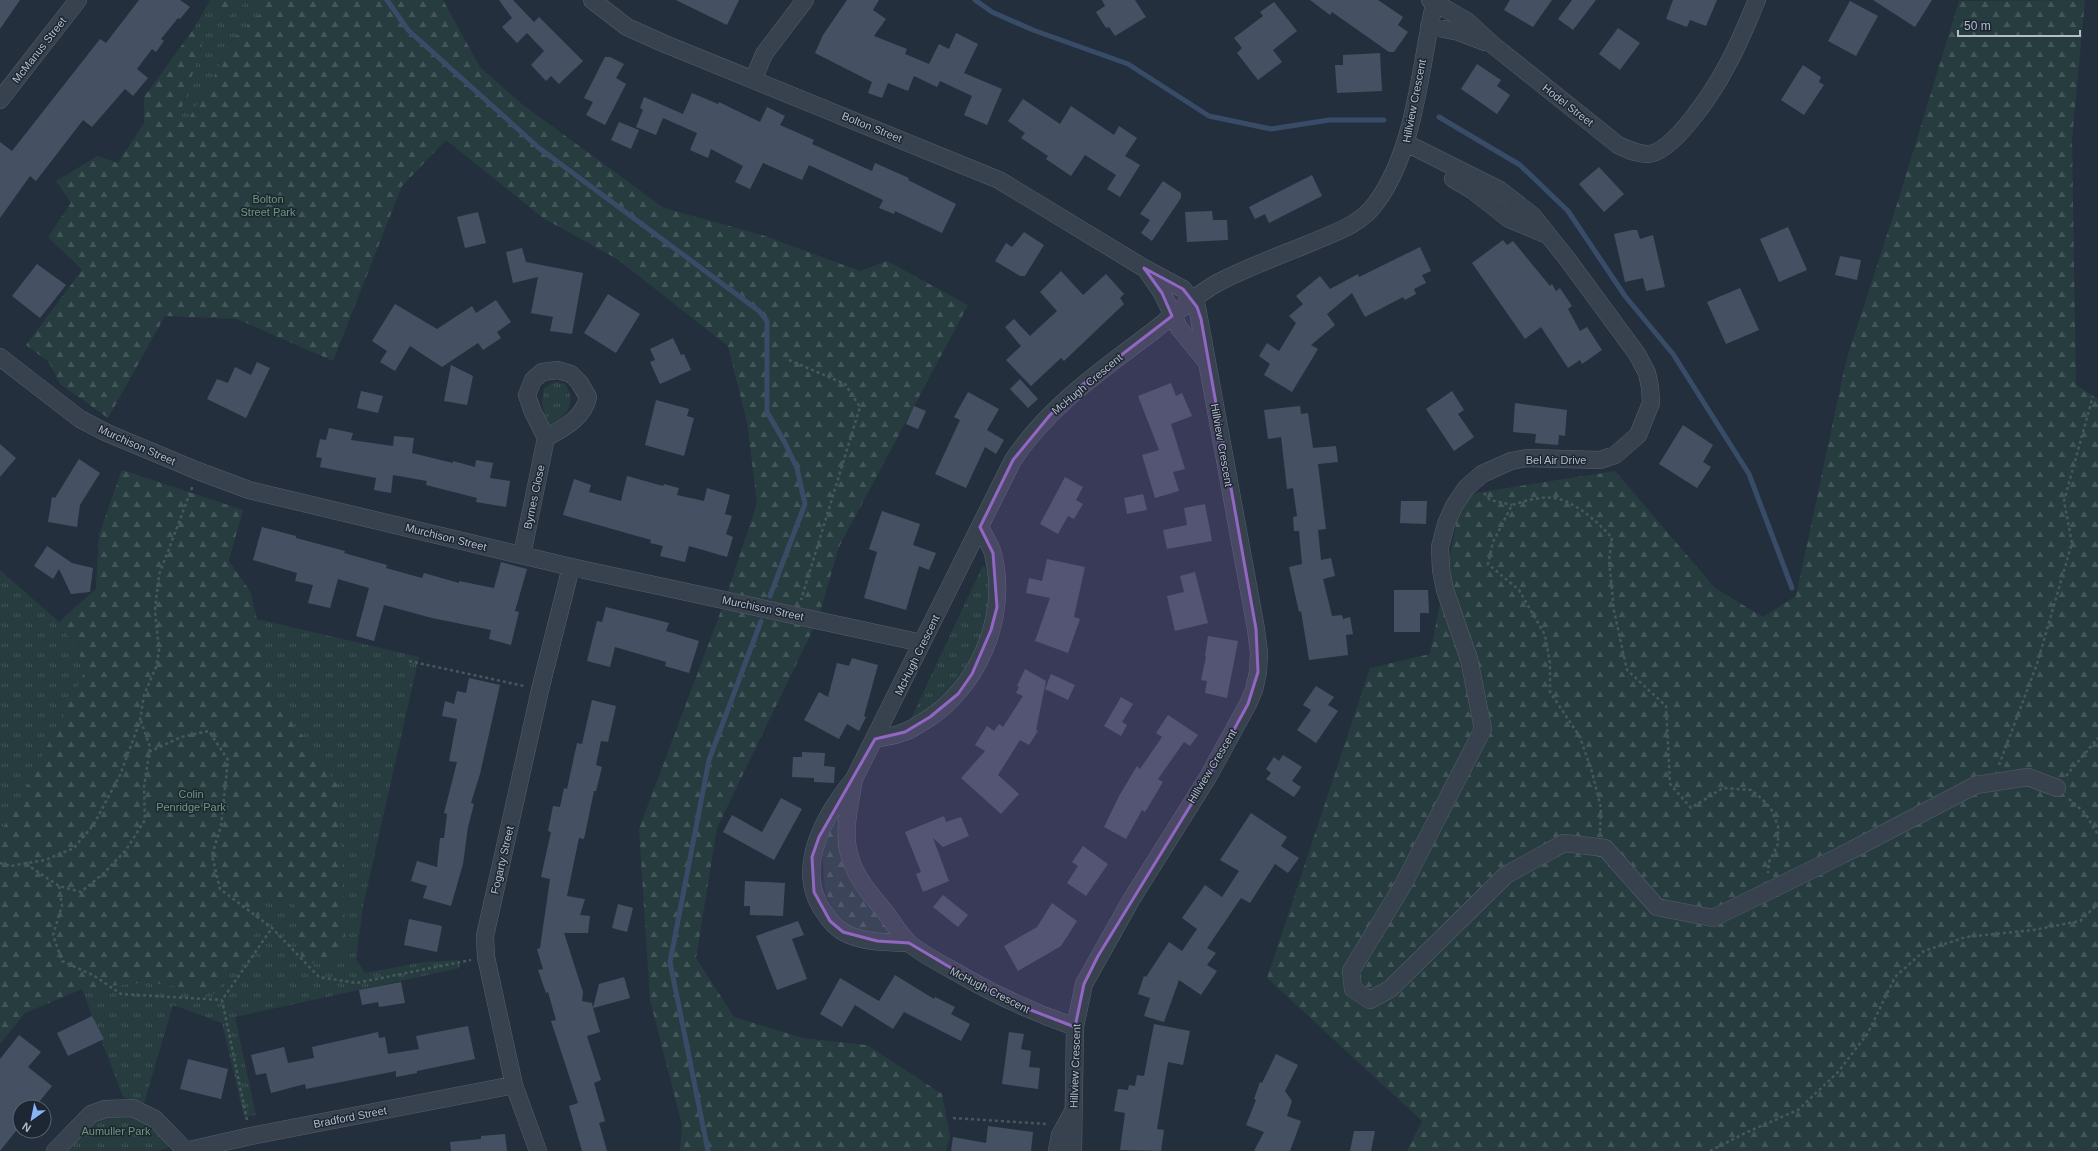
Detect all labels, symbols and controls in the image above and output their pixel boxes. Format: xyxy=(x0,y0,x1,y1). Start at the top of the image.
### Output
scale bar xyxy=(1958,12,2080,38)
street label: McManus Street xyxy=(10,15,68,85)
text: 50 m xyxy=(1964,19,1991,33)
street label: Hillview Crescent xyxy=(1400,58,1428,144)
street label: Hodel Street xyxy=(1540,81,1596,129)
street label: Bolton Street xyxy=(840,110,904,144)
park label: Bolton Street Park xyxy=(240,193,296,218)
street label: McHugh Crescent xyxy=(1049,351,1125,417)
street label: Hillview Crescent xyxy=(1209,402,1235,488)
street label: Murchison Street xyxy=(97,423,177,467)
street label: Bel Air Drive xyxy=(1526,454,1586,466)
street label: Byrnes Close xyxy=(521,464,547,530)
street label: Murchison Street xyxy=(404,521,488,553)
street label: Murchison Street xyxy=(721,593,805,623)
street label: McHugh Crescent xyxy=(892,613,942,697)
street label: Hillview Crescent xyxy=(1185,727,1239,805)
park label: Colin Penridge Park xyxy=(156,788,226,813)
street label: Fogarty Street xyxy=(488,825,516,895)
street label: McHugh Crescent xyxy=(948,965,1032,1015)
street label: Hillview Crescent xyxy=(1068,1024,1082,1108)
north arrow xyxy=(12,1099,52,1139)
street label: Bradford Street xyxy=(312,1104,388,1130)
text: N xyxy=(20,1120,33,1135)
park label: Aumuller Park xyxy=(81,1125,151,1137)

